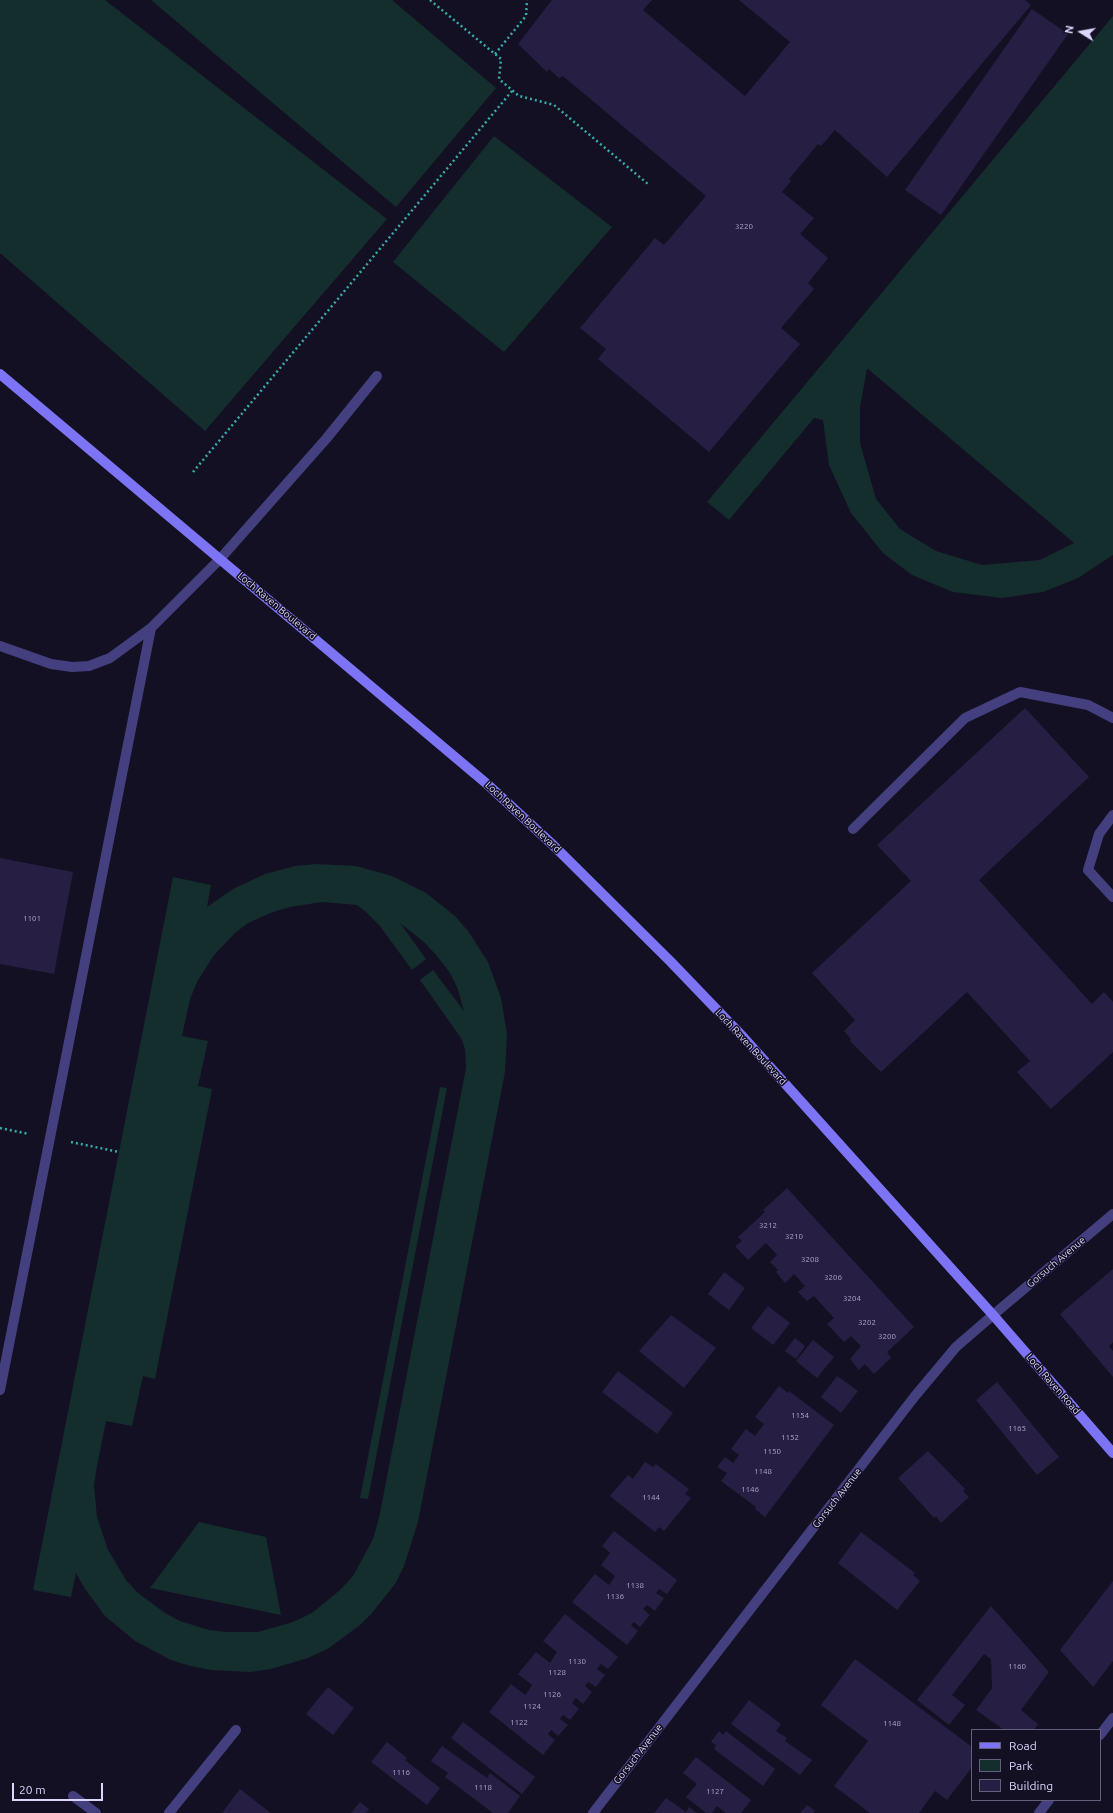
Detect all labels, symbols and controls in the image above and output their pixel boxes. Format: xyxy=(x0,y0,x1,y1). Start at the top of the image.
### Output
north arrow xyxy=(1061,12,1101,52)
text: N xyxy=(1063,25,1076,35)
house number: 3220 xyxy=(735,221,753,231)
street label: Loch Raven Boulevard xyxy=(235,570,319,642)
street label: Loch Raven Boulevard xyxy=(483,779,563,855)
house number: 1101 xyxy=(23,913,41,923)
street label: Loch Raven Boulevard xyxy=(713,1007,789,1087)
house number: 3212 xyxy=(759,1220,777,1230)
house number: 3210 xyxy=(785,1231,803,1241)
street label: Gorsuch Avenue xyxy=(1024,1234,1088,1290)
house number: 3208 xyxy=(801,1254,819,1264)
house number: 3206 xyxy=(824,1272,842,1282)
house number: 3204 xyxy=(843,1293,861,1303)
house number: 3202 xyxy=(858,1317,876,1327)
house number: 3200 xyxy=(878,1331,896,1341)
street label: Loch Raven Road xyxy=(1023,1351,1083,1417)
house number: 1154 xyxy=(791,1410,809,1420)
house number: 1165 xyxy=(1008,1423,1026,1433)
house number: 1152 xyxy=(781,1432,799,1442)
house number: 1150 xyxy=(763,1446,781,1456)
house number: 1148 xyxy=(754,1466,772,1476)
street label: Gorsuch Avenue xyxy=(810,1466,864,1530)
house number: 1146 xyxy=(741,1484,759,1494)
house number: 1144 xyxy=(642,1492,660,1502)
house number: 1138 xyxy=(626,1580,644,1590)
house number: 1136 xyxy=(606,1591,624,1601)
house number: 1130 xyxy=(568,1656,586,1666)
house number: 1160 xyxy=(1008,1661,1026,1671)
house number: 1128 xyxy=(548,1667,566,1677)
house number: 1126 xyxy=(543,1689,561,1699)
house number: 1124 xyxy=(523,1701,541,1711)
house number: 1122 xyxy=(510,1717,528,1727)
house number: 1148 xyxy=(883,1718,901,1728)
street label: Gorsuch Avenue xyxy=(611,1722,665,1786)
legend xyxy=(971,1729,1101,1801)
text: Road xyxy=(1009,1739,1037,1752)
text: Park xyxy=(1009,1759,1033,1772)
house number: 1116 xyxy=(392,1767,410,1777)
scale bar xyxy=(14,1775,105,1801)
text: Building xyxy=(1009,1779,1053,1792)
house number: 1118 xyxy=(474,1782,492,1792)
text: 20 m xyxy=(19,1783,46,1796)
house number: 1127 xyxy=(706,1786,724,1796)

